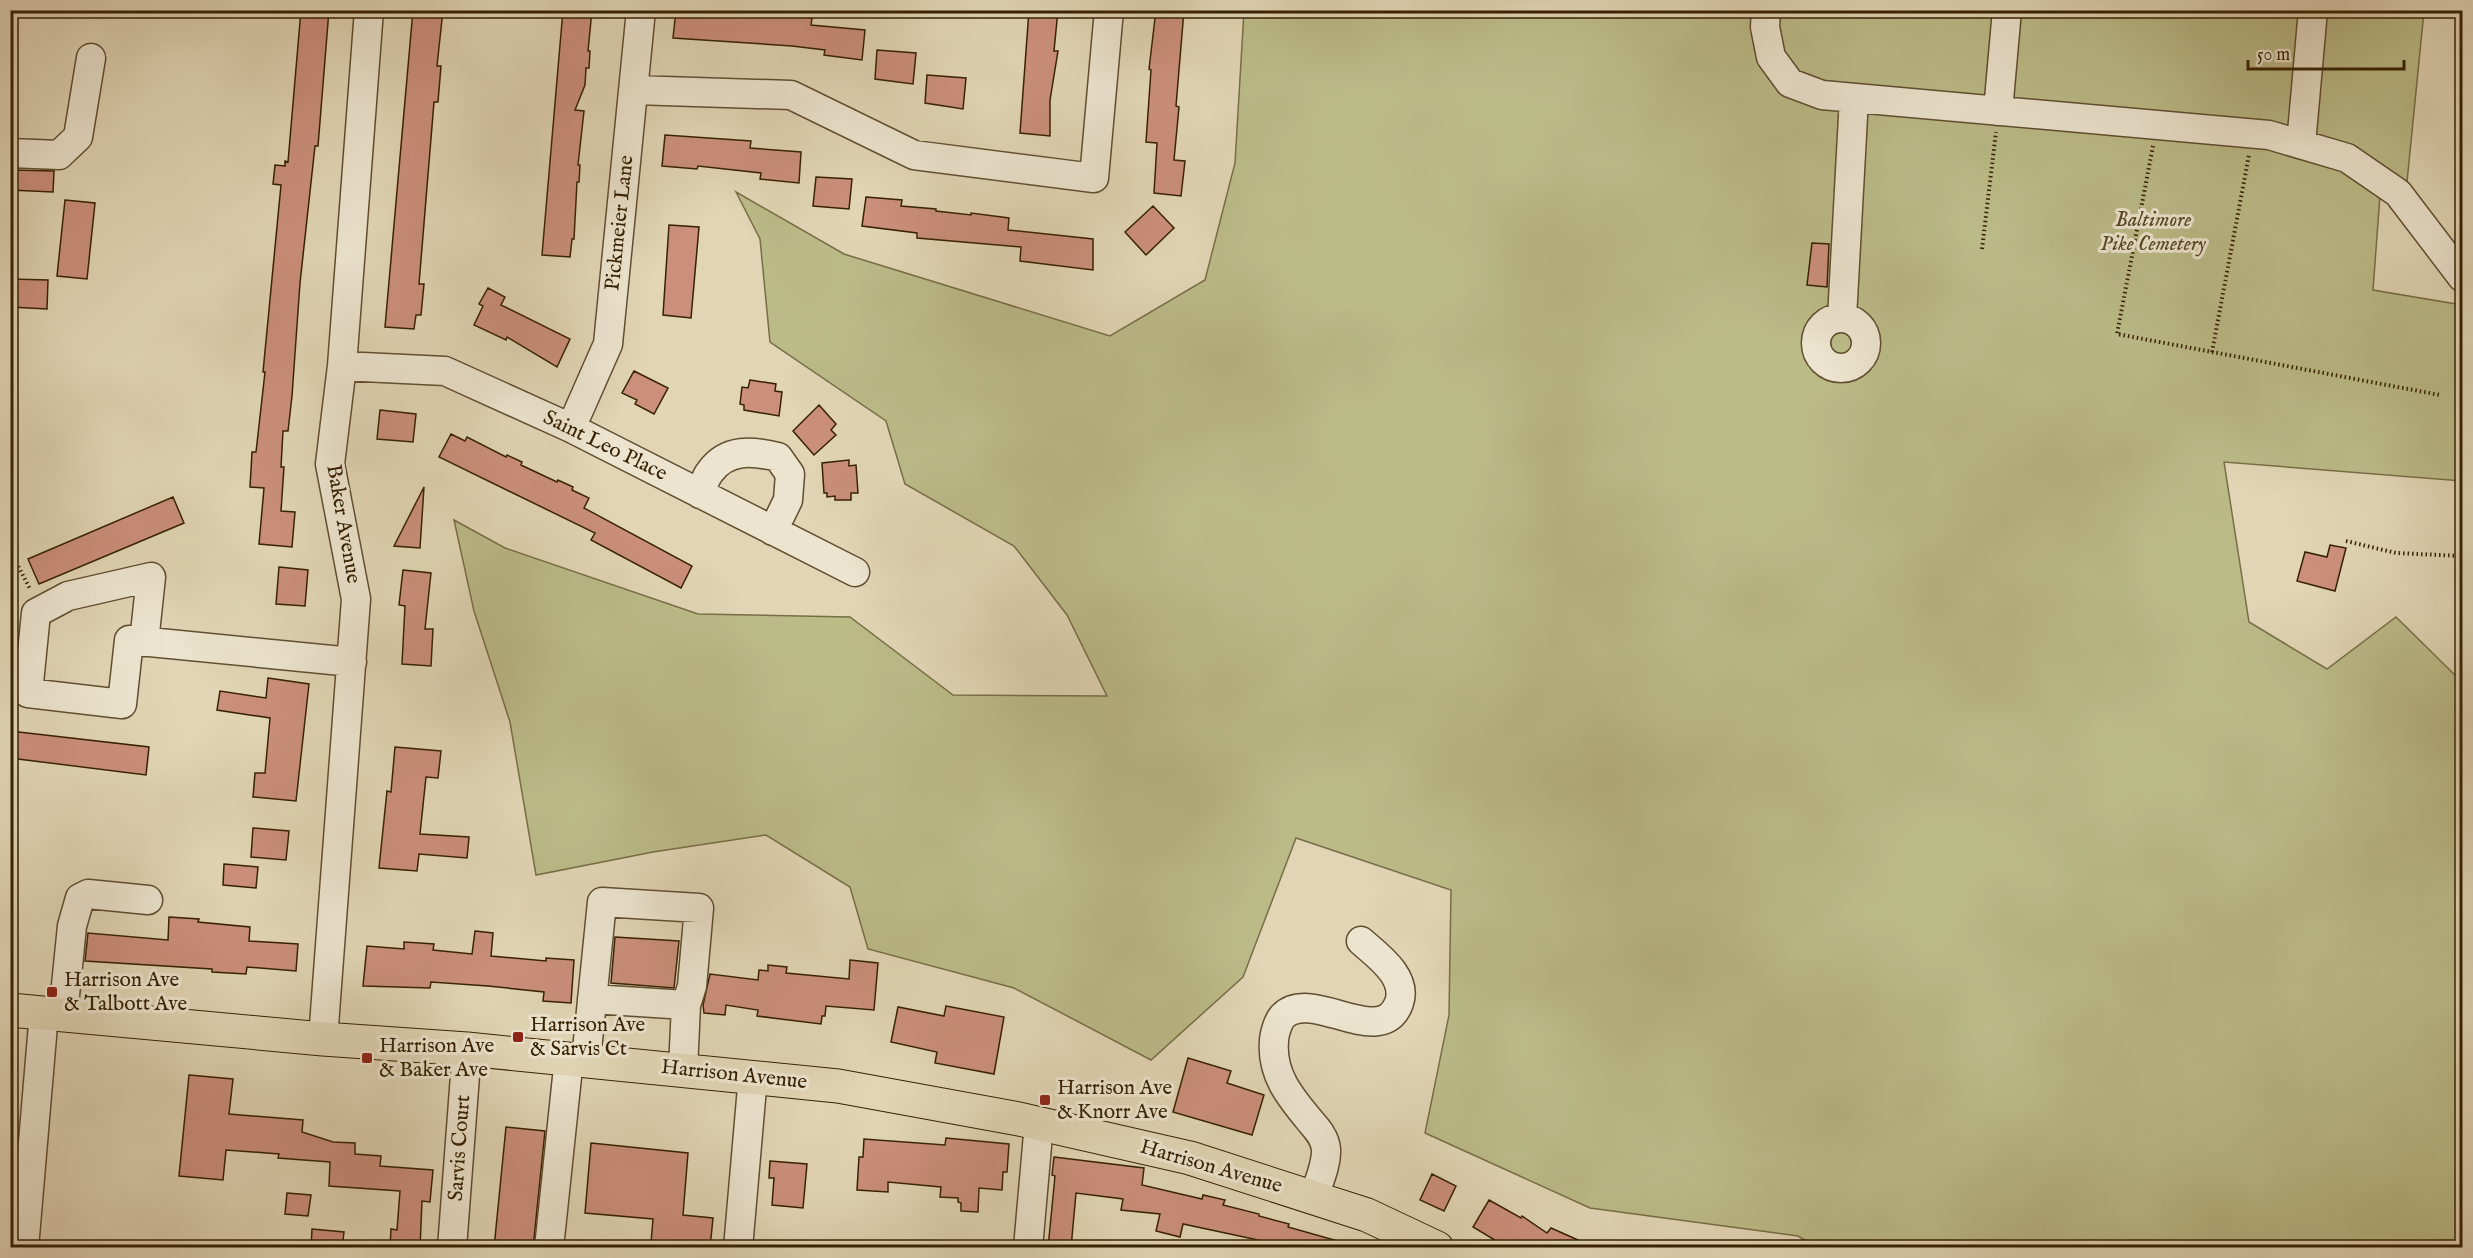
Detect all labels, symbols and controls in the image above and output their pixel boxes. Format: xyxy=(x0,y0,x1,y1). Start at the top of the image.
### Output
scale bar xyxy=(2248,33,2404,71)
text: 50 m xyxy=(2257,44,2290,67)
street label: Pickmeier Lane xyxy=(599,154,641,292)
park label: Baltimore Pike Cemetery xyxy=(2100,207,2206,258)
street label: Saint Leo Place xyxy=(539,404,672,488)
street label: Baker Avenue xyxy=(319,462,367,586)
place label: Harrison Ave & Talbott Ave xyxy=(64,967,187,1018)
marker: Harrison Ave & Talbott Ave xyxy=(45,985,59,999)
place label: Harrison Ave & Sarvis Ct xyxy=(530,1012,646,1063)
marker: Harrison Ave & Sarvis Ct xyxy=(511,1030,525,1044)
place label: Harrison Ave & Baker Ave xyxy=(379,1033,495,1084)
marker: Harrison Ave & Baker Ave xyxy=(360,1051,374,1065)
street label: Harrison Avenue xyxy=(660,1054,809,1096)
place label: Harrison Ave & Knorr Ave xyxy=(1057,1075,1173,1126)
marker: Harrison Ave & Knorr Ave xyxy=(1038,1093,1052,1107)
street label: Sarvis Court xyxy=(443,1094,477,1202)
street label: Harrison Avenue xyxy=(1137,1134,1286,1200)

